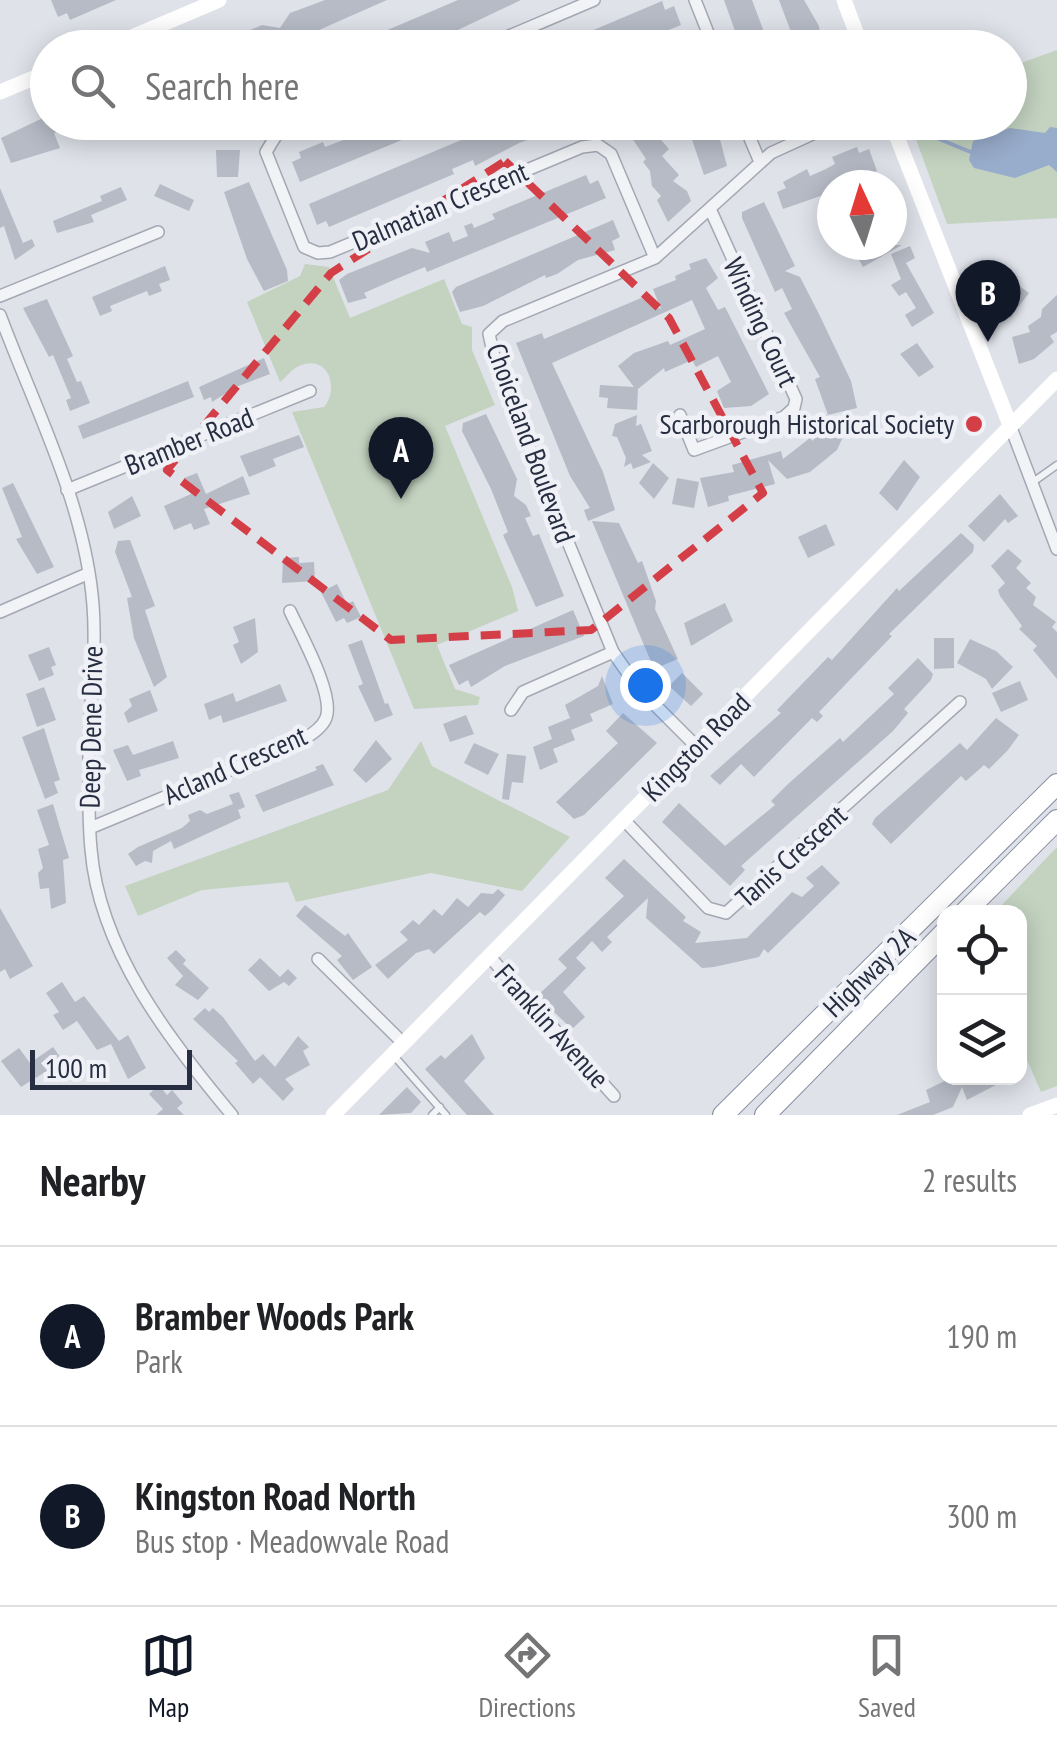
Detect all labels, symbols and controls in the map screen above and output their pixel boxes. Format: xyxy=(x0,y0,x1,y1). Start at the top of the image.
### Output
search box xyxy=(30,30,1027,140)
icon: search xyxy=(65,58,120,113)
text: Search here xyxy=(145,61,299,110)
street label: Dalmatian Crescent xyxy=(346,152,533,259)
north arrow xyxy=(817,170,907,260)
street label: Winding Court xyxy=(716,251,808,392)
pin: B xyxy=(956,260,1020,342)
street label: Choiceland Boulevard xyxy=(478,338,585,548)
street label: Bramber Road xyxy=(119,398,259,483)
place label: Scarborough Historical Society xyxy=(659,405,954,442)
marker: Scarborough Historical Society xyxy=(963,413,985,435)
pin: A xyxy=(368,416,434,499)
street label: Deep Dene Drive xyxy=(71,645,110,809)
your location xyxy=(620,660,671,711)
street label: Kingston Road xyxy=(633,684,758,809)
street label: Acland Crescent xyxy=(157,716,313,813)
street label: Tanis Crescent xyxy=(727,796,854,915)
map controls xyxy=(937,905,1027,1085)
button: locate xyxy=(937,905,1027,995)
street label: Highway 2A xyxy=(815,918,923,1025)
street label: Franklin Avenue xyxy=(487,956,618,1095)
button: layers xyxy=(937,995,1027,1085)
scale bar xyxy=(30,1045,192,1090)
text: 100 m xyxy=(45,1049,107,1086)
text: Nearby xyxy=(40,1153,145,1208)
text: 2 results xyxy=(922,1159,1017,1201)
text: Bramber Woods Park xyxy=(135,1291,414,1340)
text: A xyxy=(64,1315,81,1357)
text: 190 m xyxy=(946,1315,1017,1357)
text: Park xyxy=(135,1340,183,1382)
text: Kingston Road North xyxy=(135,1471,416,1520)
text: B xyxy=(65,1495,80,1537)
text: 300 m xyxy=(946,1495,1017,1537)
text: Bus stop · Meadowvale Road xyxy=(135,1520,449,1562)
tab: Map xyxy=(141,1628,196,1725)
tab: Directions xyxy=(478,1628,576,1725)
tab: Saved xyxy=(858,1628,916,1725)

